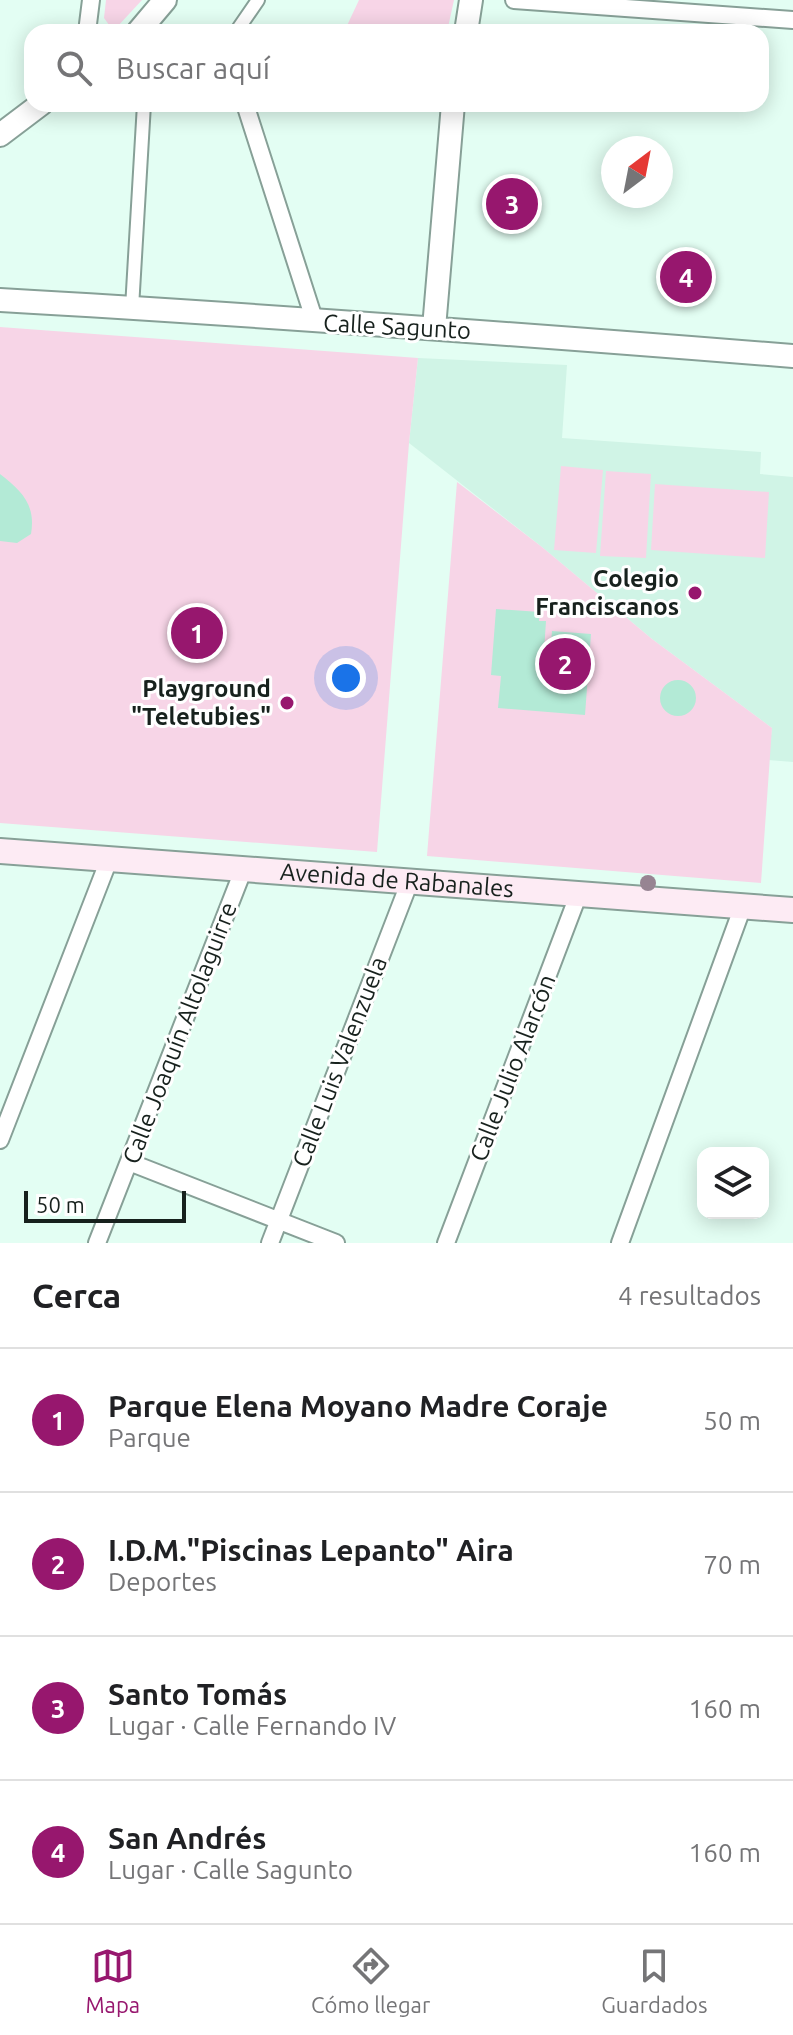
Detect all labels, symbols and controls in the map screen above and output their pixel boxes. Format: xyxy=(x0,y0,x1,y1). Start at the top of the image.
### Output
search box xyxy=(24,24,769,112)
icon: search xyxy=(52,46,96,90)
text: Buscar aquí xyxy=(116,51,270,85)
north arrow xyxy=(601,136,673,208)
pin: 3 xyxy=(486,174,538,234)
pin: 4 xyxy=(660,247,712,307)
street label: Calle Sagunto xyxy=(322,309,472,344)
place label: Colegio Franciscanos xyxy=(535,565,679,620)
marker: Colegio Franciscanos xyxy=(686,584,704,602)
pin: 1 xyxy=(171,603,223,663)
pin: 2 xyxy=(539,634,591,694)
your location xyxy=(326,658,366,698)
place label: Playground "Teletubies" xyxy=(131,675,271,730)
marker: Playground "Teletubies" xyxy=(278,694,296,712)
street label: Avenida de Rabanales xyxy=(279,858,515,902)
street label: Calle Joaquín Altolaguirre xyxy=(117,898,242,1167)
street label: Calle Luis Valenzuela xyxy=(287,953,392,1171)
street label: Calle Julio Alarcón xyxy=(464,971,561,1165)
map controls xyxy=(697,1147,769,1219)
button: layers xyxy=(697,1147,769,1219)
scale bar xyxy=(24,1187,186,1223)
text: 50 m xyxy=(36,1192,85,1217)
text: Cerca xyxy=(32,1276,121,1314)
text: 4 resultados xyxy=(618,1281,761,1310)
text: Parque Elena Moyano Madre Coraje xyxy=(108,1389,608,1423)
text: 1 xyxy=(51,1406,65,1435)
text: 50 m xyxy=(703,1406,761,1435)
text: Parque xyxy=(108,1423,191,1452)
text: I.D.M."Piscinas Lepanto" Aira xyxy=(108,1533,514,1567)
text: 2 xyxy=(51,1550,65,1579)
text: 70 m xyxy=(703,1550,761,1579)
text: Deportes xyxy=(108,1567,217,1596)
text: Santo Tomás xyxy=(108,1677,287,1711)
text: 3 xyxy=(51,1694,65,1723)
text: 160 m xyxy=(689,1694,761,1723)
text: Lugar · Calle Fernando IV xyxy=(108,1711,396,1740)
text: San Andrés xyxy=(108,1821,266,1855)
text: 4 xyxy=(51,1838,65,1867)
text: 160 m xyxy=(689,1838,761,1867)
text: Lugar · Calle Sagunto xyxy=(108,1855,353,1884)
tab: Mapa xyxy=(85,1944,140,2017)
tab: Cómo llegar xyxy=(311,1944,430,2017)
tab: Guardados xyxy=(601,1944,707,2017)

